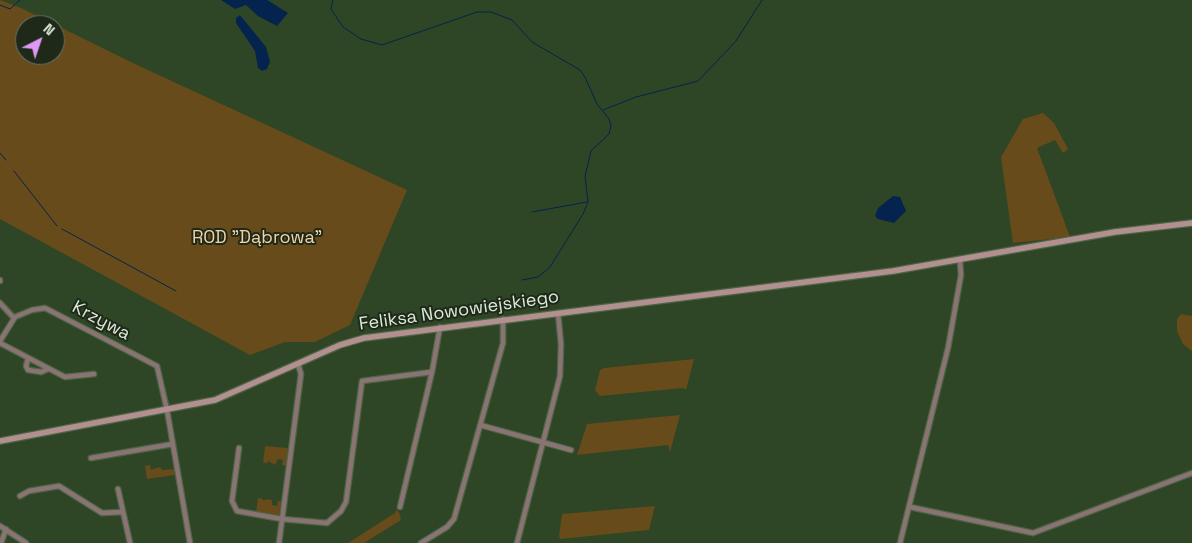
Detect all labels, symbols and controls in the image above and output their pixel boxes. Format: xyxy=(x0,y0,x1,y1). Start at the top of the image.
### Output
north arrow xyxy=(15,15,65,65)
text: N xyxy=(40,20,59,39)
park label: ROD "Dąbrowa" xyxy=(192,227,322,249)
street label: Feliksa Nowowiejskiego xyxy=(358,286,560,336)
street label: Krzywa xyxy=(68,297,134,345)

